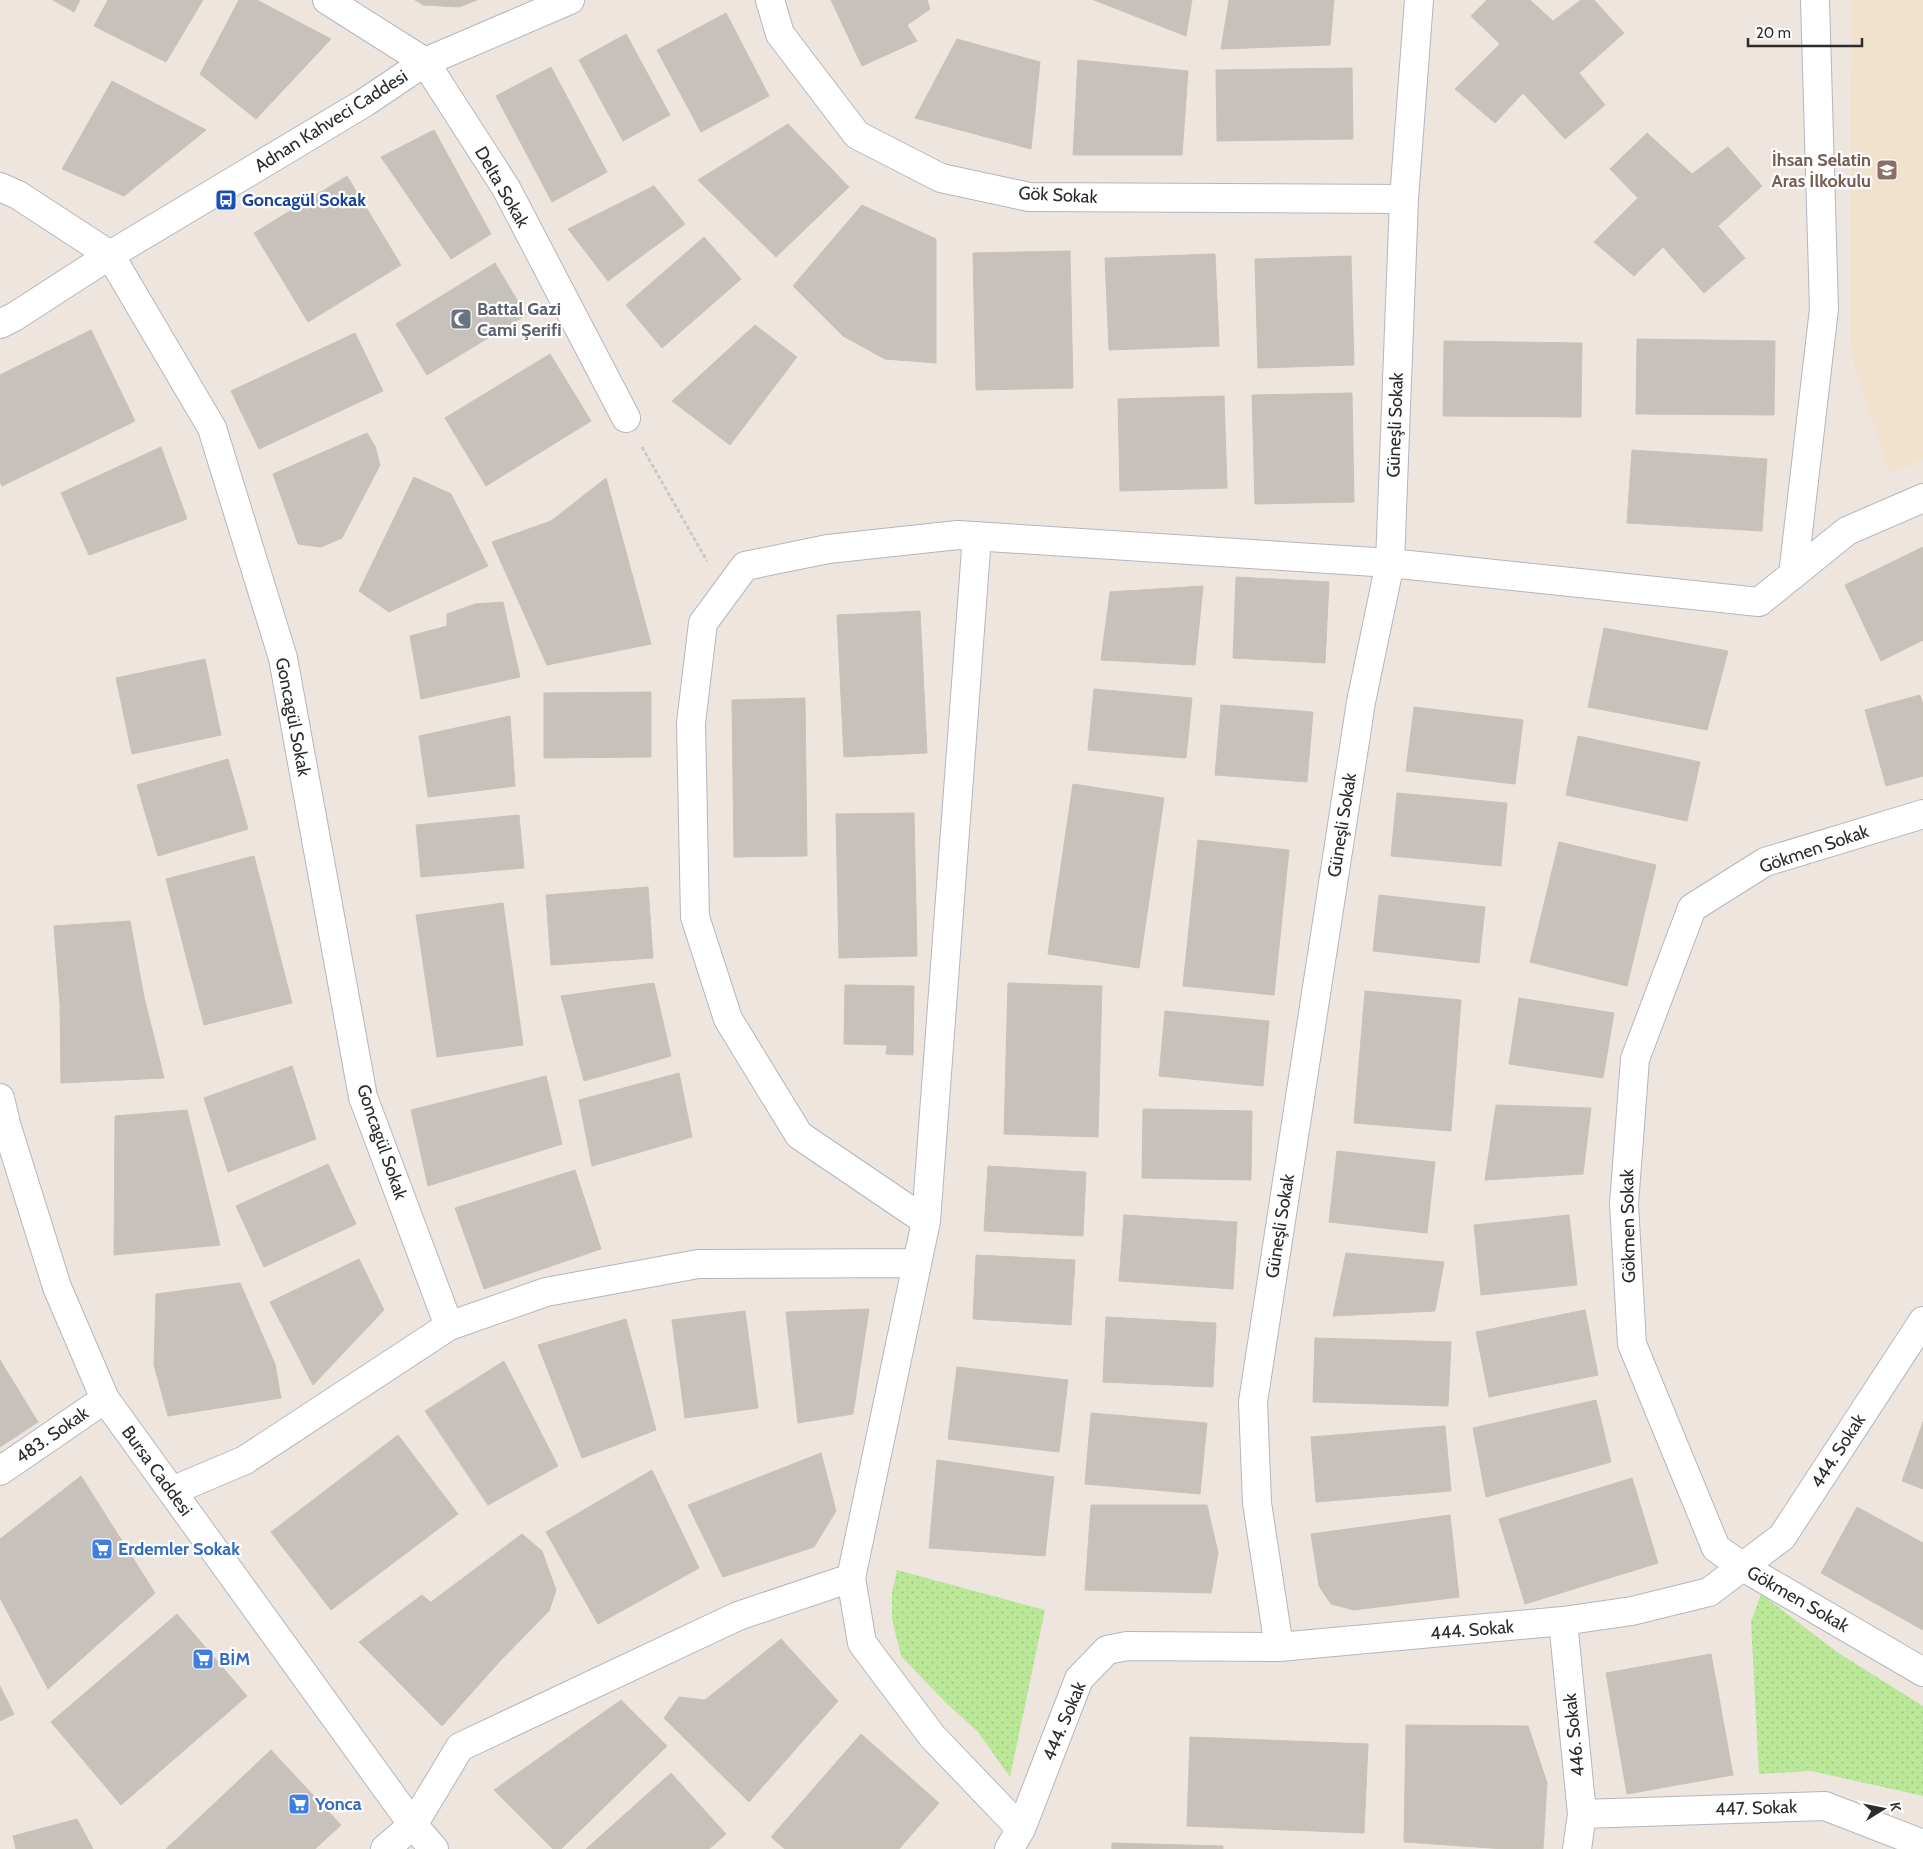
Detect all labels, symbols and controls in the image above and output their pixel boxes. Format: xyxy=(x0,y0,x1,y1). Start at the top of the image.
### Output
scale bar xyxy=(1748,15,1862,47)
text: 20 m xyxy=(1756,24,1791,42)
street label: Adnan Kahveci Caddesi xyxy=(250,65,412,177)
street label: Delta Sokak xyxy=(470,142,535,232)
place label: İhsan Selatin Aras İlkokulu xyxy=(1772,149,1871,192)
school or university icon: İhsan Selatin Aras İlkokulu xyxy=(1875,158,1899,182)
street label: Gök Sokak xyxy=(1018,182,1099,208)
bus stop icon: Goncagül Sokak xyxy=(214,188,238,212)
place label: Goncagül Sokak xyxy=(242,189,366,211)
place label: Battal Gazi Cami Şerifi xyxy=(477,298,562,341)
mosque icon: Battal Gazi Cami Şerifi xyxy=(449,307,473,331)
street label: Güneşli Sokak xyxy=(1382,371,1408,478)
street label: Goncagül Sokak xyxy=(271,656,315,779)
street label: Güneşli Sokak xyxy=(1323,770,1361,879)
street label: Gökmen Sokak xyxy=(1756,820,1872,878)
street label: Goncagül Sokak xyxy=(352,1081,412,1203)
street label: Gökmen Sokak xyxy=(1616,1168,1640,1283)
street label: Güneşli Sokak xyxy=(1261,1171,1299,1280)
street label: 483. Sokak xyxy=(11,1401,93,1468)
street label: 444. Sokak xyxy=(1806,1409,1871,1492)
street label: Bursa Caddesi xyxy=(117,1422,197,1520)
supermarket icon: Erdemler Sokak xyxy=(90,1537,114,1561)
place label: Erdemler Sokak xyxy=(118,1538,240,1560)
street label: Gökmen Sokak xyxy=(1743,1561,1854,1638)
street label: 444. Sokak xyxy=(1429,1615,1516,1645)
supermarket icon: BİM xyxy=(191,1647,215,1671)
place label: BİM xyxy=(219,1648,250,1670)
street label: 444. Sokak xyxy=(1037,1677,1091,1764)
street label: 446. Sokak xyxy=(1559,1691,1589,1778)
north arrow xyxy=(1858,1784,1908,1834)
supermarket icon: Yonca xyxy=(287,1792,311,1816)
place label: Yonca xyxy=(314,1793,362,1815)
street label: 447. Sokak xyxy=(1715,1796,1798,1820)
text: K xyxy=(1886,1801,1905,1813)

